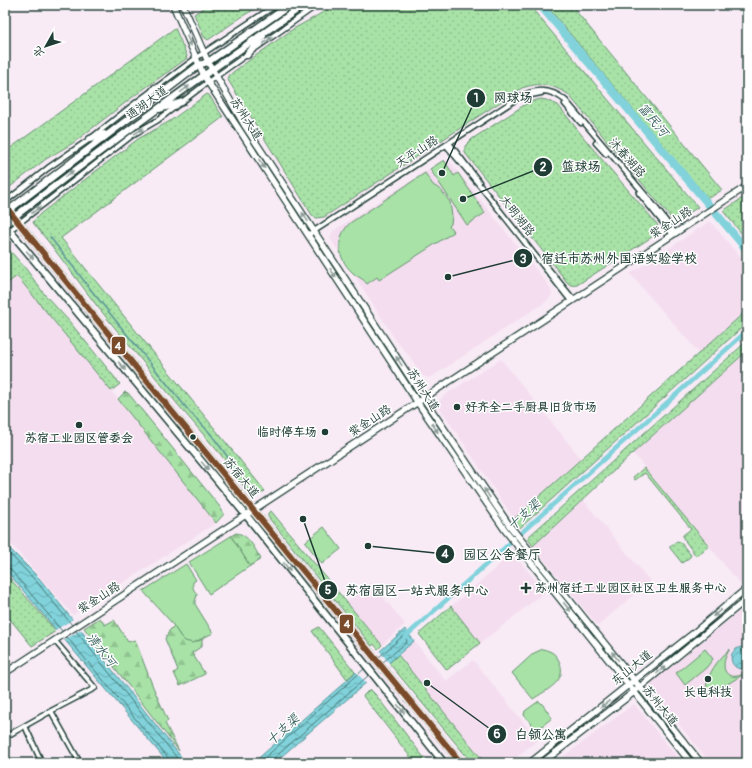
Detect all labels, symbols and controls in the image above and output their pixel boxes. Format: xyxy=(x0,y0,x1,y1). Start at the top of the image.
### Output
north arrow xyxy=(26,26,66,66)
one-way arrow xyxy=(186,35,192,47)
one-way arrow xyxy=(263,36,274,45)
text: 北 xyxy=(30,44,47,60)
street label: 通湖大道 xyxy=(123,83,171,123)
one-way arrow xyxy=(180,85,190,93)
callout: 网球场 xyxy=(466,85,541,110)
text: 网球场 xyxy=(493,90,533,106)
text: 1 xyxy=(474,91,478,106)
street label: 苏州大道 xyxy=(227,95,265,143)
water label: 富民河 xyxy=(634,100,673,142)
one-way arrow xyxy=(133,128,145,135)
street label: 天平山路 xyxy=(393,133,441,171)
street label: 沐春湖路 xyxy=(606,135,648,181)
callout: 篮球场 xyxy=(533,154,608,179)
one-way arrow xyxy=(258,159,266,169)
text: 篮球场 xyxy=(561,159,601,175)
text: 2 xyxy=(540,160,547,175)
one-way arrow xyxy=(64,170,75,178)
street label: 大明湖路 xyxy=(496,192,538,240)
street label: 紫金山路 xyxy=(647,204,695,242)
one-way arrow xyxy=(30,206,41,215)
one-way arrow xyxy=(301,212,309,223)
callout: 宿迁市苏州外国语实验学校 xyxy=(513,246,705,271)
one-way arrow xyxy=(25,250,34,261)
text: 宿迁市苏州外国语实验学校 xyxy=(541,251,697,267)
text: 3 xyxy=(520,252,527,267)
one-way arrow xyxy=(329,268,337,278)
line badge: 4 xyxy=(111,336,126,355)
text: 4 xyxy=(114,340,122,353)
one-way arrow xyxy=(395,356,403,366)
one-way arrow xyxy=(118,361,127,372)
street label: 苏州大道 xyxy=(404,366,442,414)
place label: 好齐全二手厨具旧货市场 xyxy=(465,400,597,415)
street label: 紫金山路 xyxy=(346,402,394,440)
marker: 好齐全二手厨具旧货市场 xyxy=(452,402,462,412)
marker: 苏宿工业园区管委会 xyxy=(74,420,84,430)
one-way arrow xyxy=(431,423,439,434)
place label: 临时停车场 xyxy=(257,425,317,440)
marker: 临时停车场 xyxy=(320,427,330,437)
place label: 苏宿工业园区管委会 xyxy=(25,431,133,446)
unlabelled marker xyxy=(188,432,198,442)
street label: 苏宿大道 xyxy=(220,455,262,501)
one-way arrow xyxy=(201,461,210,471)
one-way arrow xyxy=(483,487,491,498)
water label: 十支渠 xyxy=(504,495,545,534)
callout: 园区公舍餐厅 xyxy=(435,542,549,567)
text: 4 xyxy=(441,547,449,562)
text: 园区公舍餐厅 xyxy=(463,547,541,563)
one-way arrow xyxy=(283,561,292,572)
callout: 苏宿园区一站式服务中心 xyxy=(318,578,497,603)
street label: 紫金山路 xyxy=(75,579,123,617)
place label: 苏州宿迁工业园区社区卫生服务中心 xyxy=(535,581,727,596)
marker: 苏州宿迁工业园区社区卫生服务中心 xyxy=(520,582,532,594)
text: 5 xyxy=(325,583,332,598)
text: 苏宿园区一站式服务中心 xyxy=(345,583,489,599)
one-way arrow xyxy=(562,602,571,613)
one-way arrow xyxy=(712,609,723,618)
line badge: 4 xyxy=(339,614,354,634)
text: 4 xyxy=(343,618,351,631)
water label: 清水河 xyxy=(83,630,121,672)
street label: 东山大道 xyxy=(609,647,655,689)
one-way arrow xyxy=(610,651,619,662)
one-way arrow xyxy=(656,665,667,674)
marker: 长电科技 xyxy=(703,674,713,684)
street label: 苏州大道 xyxy=(639,683,681,729)
place label: 长电科技 xyxy=(684,685,732,700)
one-way arrow xyxy=(600,699,611,708)
one-way arrow xyxy=(397,704,405,715)
water label: 十支渠 xyxy=(263,710,304,749)
callout: 白领公寓 xyxy=(487,722,575,747)
text: 6 xyxy=(494,727,501,742)
text: 白领公寓 xyxy=(515,727,567,743)

